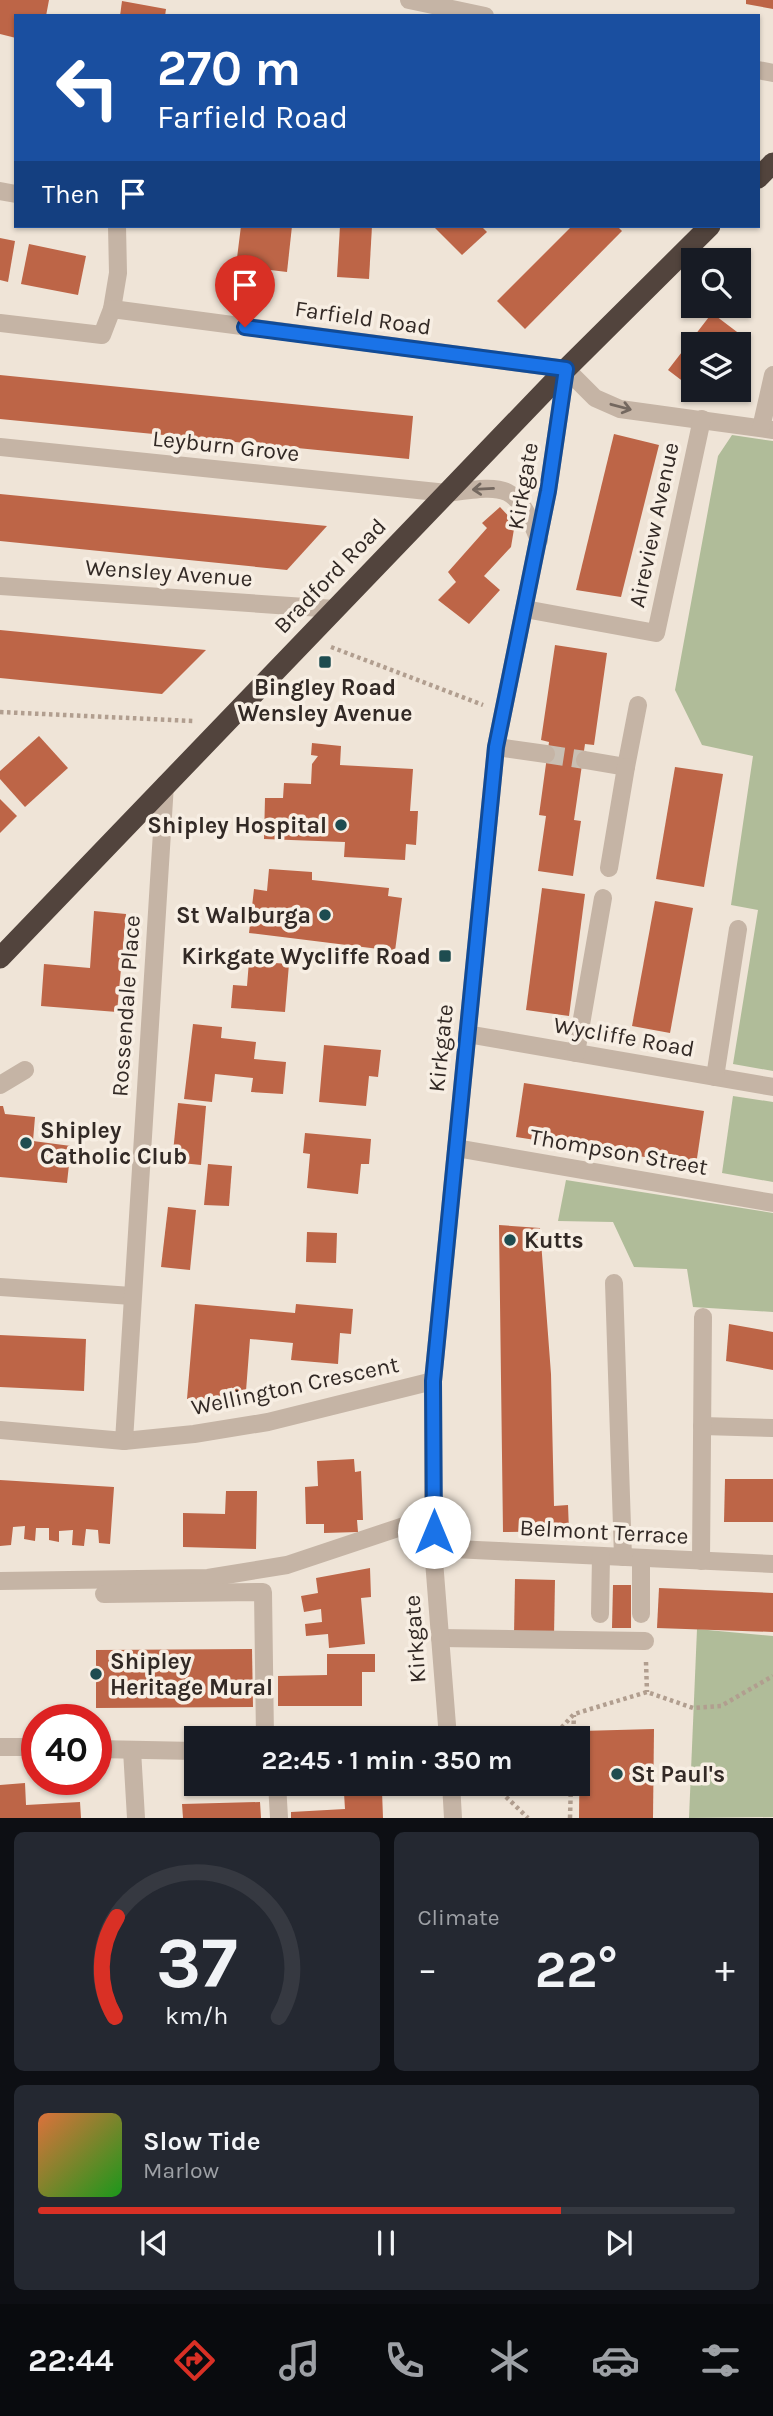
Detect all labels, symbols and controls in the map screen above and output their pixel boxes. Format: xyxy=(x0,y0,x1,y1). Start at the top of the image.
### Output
text: 270 m xyxy=(157,40,301,97)
icon: left xyxy=(42,42,133,133)
text: Farfield Road xyxy=(157,99,348,136)
icon: arrive xyxy=(114,175,152,213)
text: Then xyxy=(42,179,100,210)
map controls xyxy=(681,248,751,402)
button: search xyxy=(681,248,751,318)
pin xyxy=(215,255,275,327)
icon: arrive xyxy=(226,266,264,304)
street label: Farfield Road xyxy=(293,295,433,341)
button: layers xyxy=(681,332,751,402)
one-way arrow xyxy=(609,401,632,414)
street label: Leyburn Grove xyxy=(151,425,301,467)
street label: Kirkgate xyxy=(502,440,544,532)
street label: Aireview Avenue xyxy=(623,440,685,610)
one-way arrow xyxy=(472,483,495,496)
street label: Bradford Road xyxy=(268,513,392,639)
street label: Wensley Avenue xyxy=(84,554,254,592)
marker: Bingley Road Wensley Avenue xyxy=(317,654,333,670)
place label: Bingley Road Wensley Avenue xyxy=(237,674,413,727)
place label: Shipley Hospital xyxy=(147,812,327,839)
marker: Shipley Hospital xyxy=(333,817,349,833)
place label: St Walburga xyxy=(176,902,311,929)
marker: St Walburga xyxy=(317,907,333,923)
street label: Rossendale Place xyxy=(106,914,146,1098)
place label: Kirkgate Wycliffe Road xyxy=(181,943,431,970)
marker: Kirkgate Wycliffe Road xyxy=(437,948,453,964)
street label: Kirkgate xyxy=(423,1003,459,1093)
street label: Wycliffe Road xyxy=(552,1011,696,1063)
place label: Shipley Catholic Club xyxy=(40,1117,187,1170)
street label: Thompson Street xyxy=(528,1123,710,1181)
marker: Shipley Catholic Club xyxy=(18,1135,34,1151)
place label: Kutts xyxy=(524,1227,584,1254)
marker: Kutts xyxy=(502,1232,518,1248)
street label: Wellington Crescent xyxy=(189,1351,401,1421)
position arrow xyxy=(397,1495,471,1569)
street label: Belmont Terrace xyxy=(519,1514,689,1550)
street label: Kirkgate xyxy=(398,1594,432,1684)
place label: Shipley Heritage Mural xyxy=(110,1648,273,1701)
marker: Shipley Heritage Mural xyxy=(88,1666,104,1682)
speed limit sign: 40 xyxy=(21,1704,112,1795)
text: 22:45 · 1 min · 350 m xyxy=(262,1745,512,1776)
place label: St Paul's xyxy=(631,1761,725,1788)
marker: St Paul's xyxy=(609,1766,625,1782)
text: Climate xyxy=(418,1904,500,1931)
text: 37 xyxy=(156,1921,238,2006)
text: 22° xyxy=(535,1939,618,2000)
text: − xyxy=(418,1947,437,1992)
text: + xyxy=(715,1947,735,1992)
text: km/h xyxy=(165,2001,228,2030)
text: Slow Tide xyxy=(143,2126,261,2157)
text: Marlow xyxy=(143,2157,219,2184)
icon: previous xyxy=(135,2224,173,2262)
icon: pause xyxy=(367,2224,405,2262)
icon: next xyxy=(600,2224,638,2262)
icon: directions xyxy=(170,2336,219,2385)
icon: music xyxy=(275,2336,324,2385)
icon: phone xyxy=(380,2336,429,2385)
icon: climate xyxy=(485,2336,534,2385)
icon: car xyxy=(591,2336,640,2385)
icon: filters xyxy=(696,2336,745,2385)
text: 22:44 xyxy=(28,2342,114,2379)

